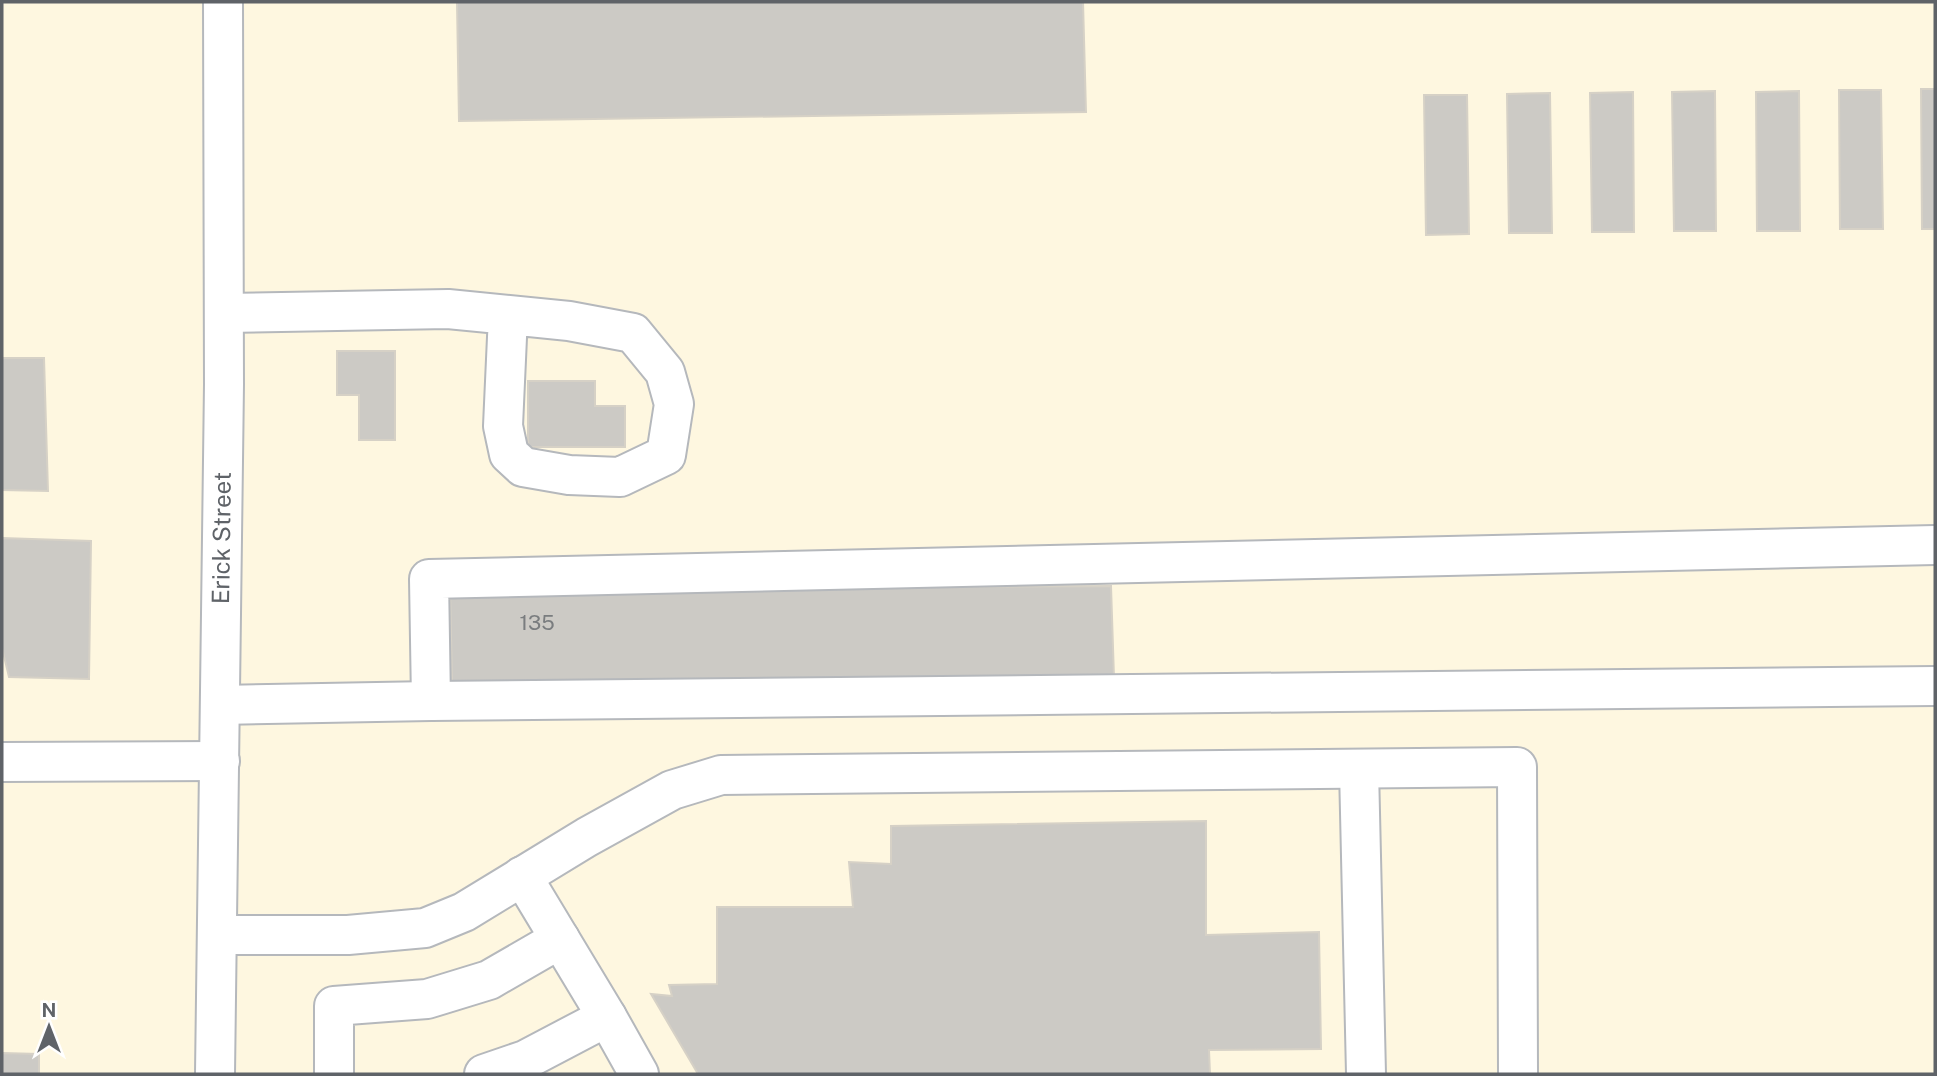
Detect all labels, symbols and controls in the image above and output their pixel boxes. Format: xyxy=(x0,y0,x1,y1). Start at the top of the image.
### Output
street label: Erick Street xyxy=(206,472,236,604)
house number: 135 xyxy=(519,610,555,635)
north arrow xyxy=(14,992,84,1062)
text: N xyxy=(42,999,56,1021)

